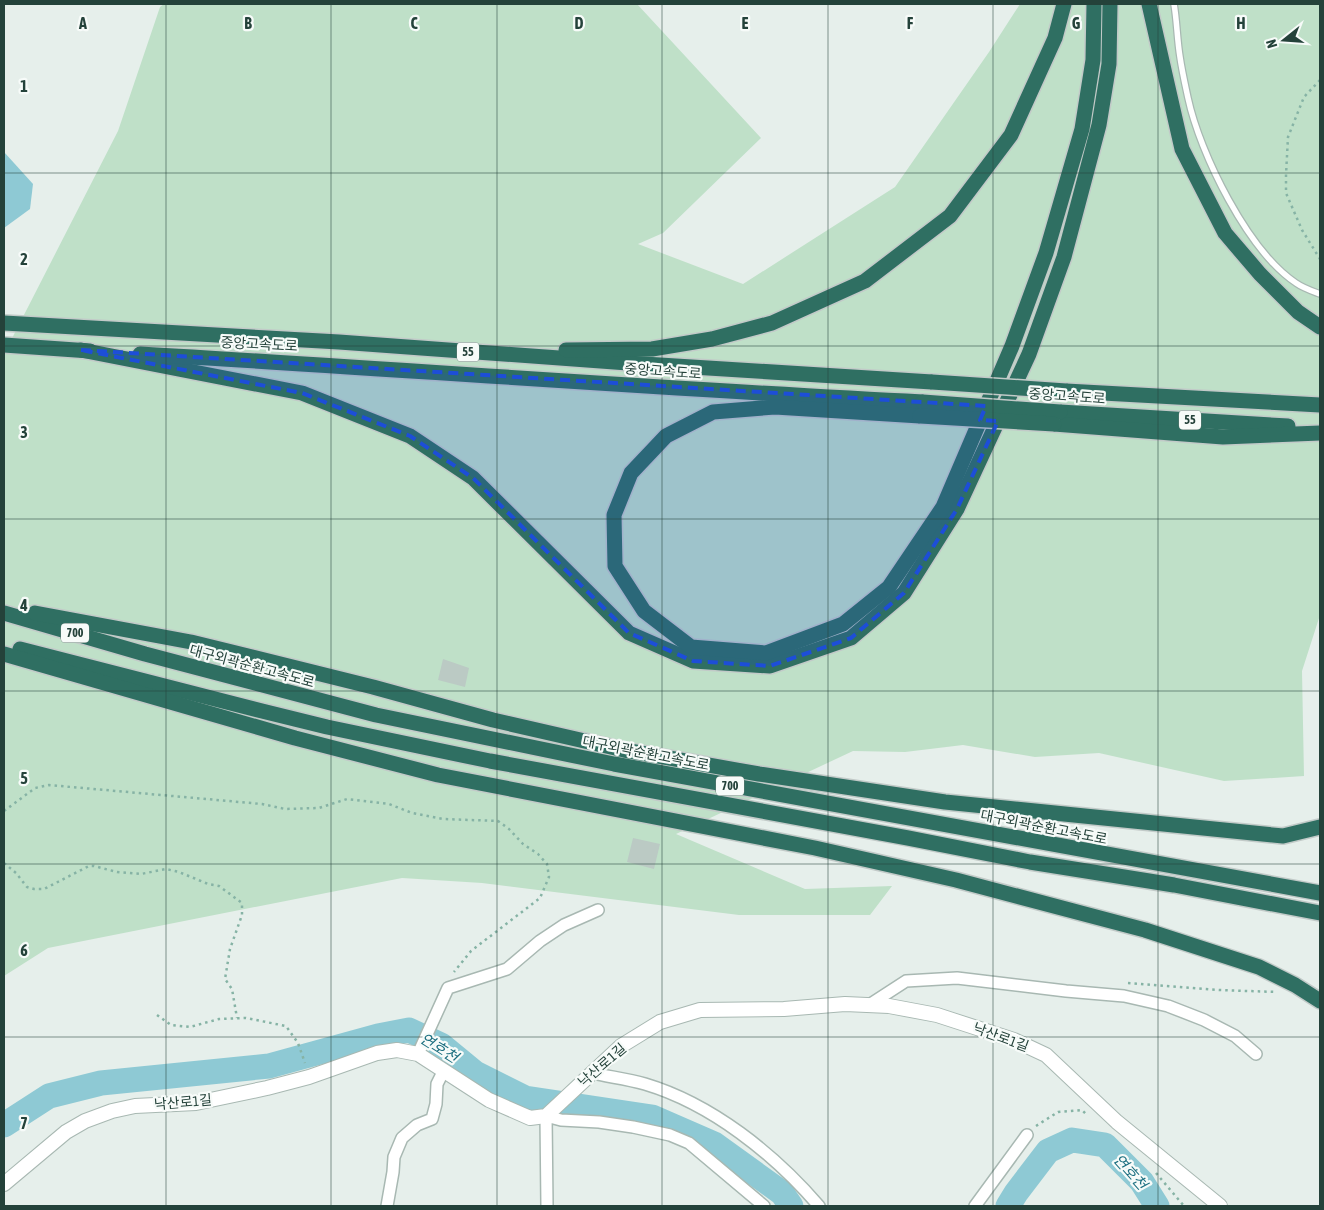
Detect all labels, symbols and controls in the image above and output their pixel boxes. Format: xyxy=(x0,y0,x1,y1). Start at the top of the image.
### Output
text: A xyxy=(78,14,87,32)
text: B xyxy=(244,14,252,32)
text: C xyxy=(410,14,418,32)
text: D xyxy=(575,14,584,32)
text: E xyxy=(742,14,749,32)
text: F xyxy=(907,14,914,32)
text: G xyxy=(1072,14,1081,32)
text: H xyxy=(1236,14,1246,32)
north arrow xyxy=(1259,15,1309,65)
text: N xyxy=(1263,38,1280,50)
text: 1 xyxy=(20,77,28,95)
text: 2 xyxy=(20,250,28,268)
street label: 중앙고속도로 xyxy=(220,334,298,354)
road number: 55 xyxy=(457,342,479,362)
street label: 중앙고속도로 xyxy=(624,360,702,382)
street label: 중앙고속도로 xyxy=(1028,385,1106,407)
road number: 55 xyxy=(1179,410,1201,430)
text: 3 xyxy=(20,423,28,441)
text: 4 xyxy=(19,596,28,614)
road number: 700 xyxy=(61,624,89,642)
street label: 대구외곽순환고속도로 xyxy=(188,642,316,690)
street label: 대구외곽순환고속도로 xyxy=(581,733,711,773)
text: 5 xyxy=(20,769,28,787)
road number: 700 xyxy=(716,776,744,796)
street label: 대구외곽순환고속도로 xyxy=(979,807,1109,847)
text: 6 xyxy=(20,941,28,959)
street label: 낙산로1길 xyxy=(971,1020,1031,1054)
water label: 연호천 xyxy=(417,1029,463,1067)
street label: 낙산로1길 xyxy=(575,1040,629,1090)
street label: 낙산로1길 xyxy=(153,1091,213,1113)
text: 7 xyxy=(20,1114,28,1132)
water label: 연호천 xyxy=(1110,1151,1152,1194)

